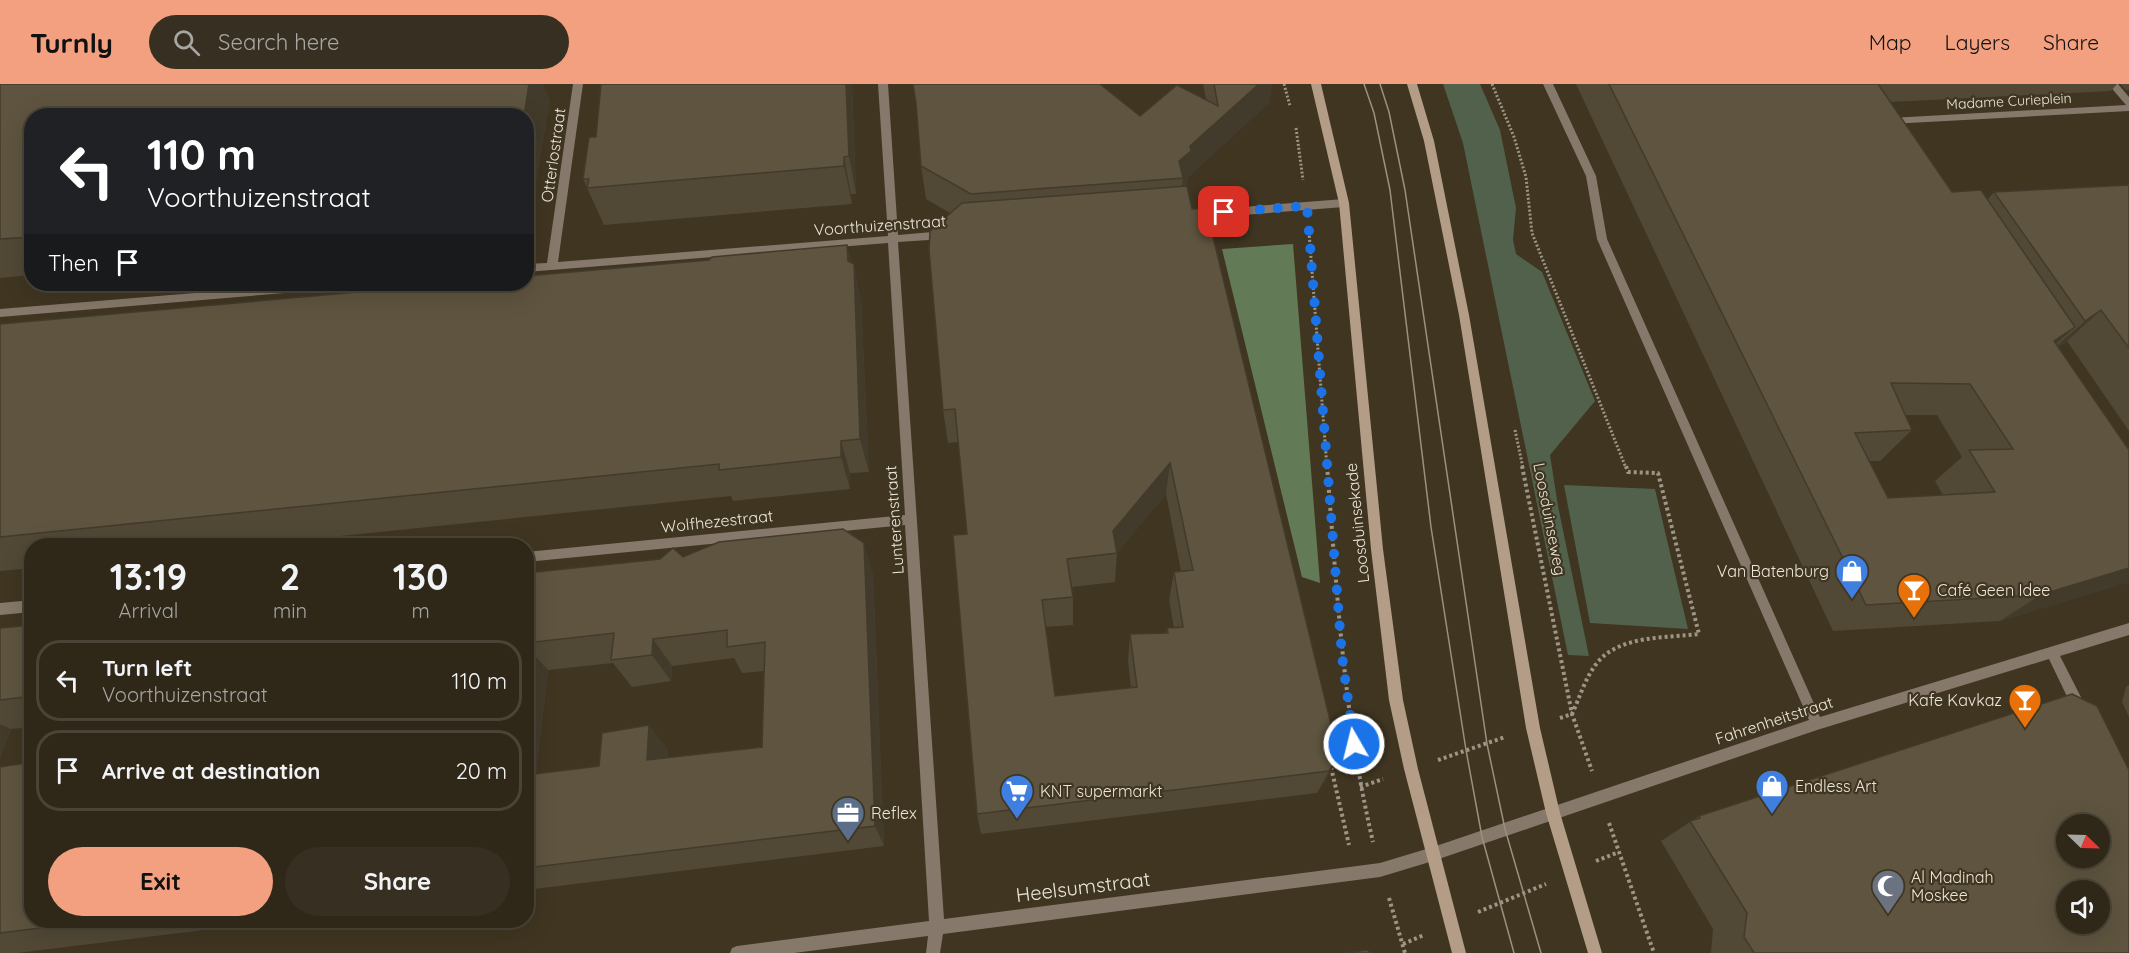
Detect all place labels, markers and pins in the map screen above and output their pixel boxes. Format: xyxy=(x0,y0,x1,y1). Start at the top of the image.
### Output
pin xyxy=(1198,186,1249,237)
shop icon: Van Batenburg xyxy=(1834,553,1870,600)
place label: Van Batenburg xyxy=(1717,561,1829,581)
bar icon: Café Geen Idee xyxy=(1896,572,1932,619)
place label: Café Geen Idee xyxy=(1937,580,2050,600)
bar icon: Kafe Kavkaz xyxy=(2007,682,2043,729)
place label: Kafe Kavkaz xyxy=(1908,690,2002,710)
shop icon: Endless Art xyxy=(1754,768,1790,815)
supermarket icon: KNT supermarkt xyxy=(999,773,1035,820)
place label: Endless Art xyxy=(1795,776,1877,796)
place label: KNT supermarkt xyxy=(1040,781,1162,801)
office icon: Reflex xyxy=(830,795,866,842)
place label: Reflex xyxy=(871,803,917,823)
place label: Al Madinah Moskee xyxy=(1911,867,1993,905)
mosque icon: Al Madinah Moskee xyxy=(1870,868,1906,915)

